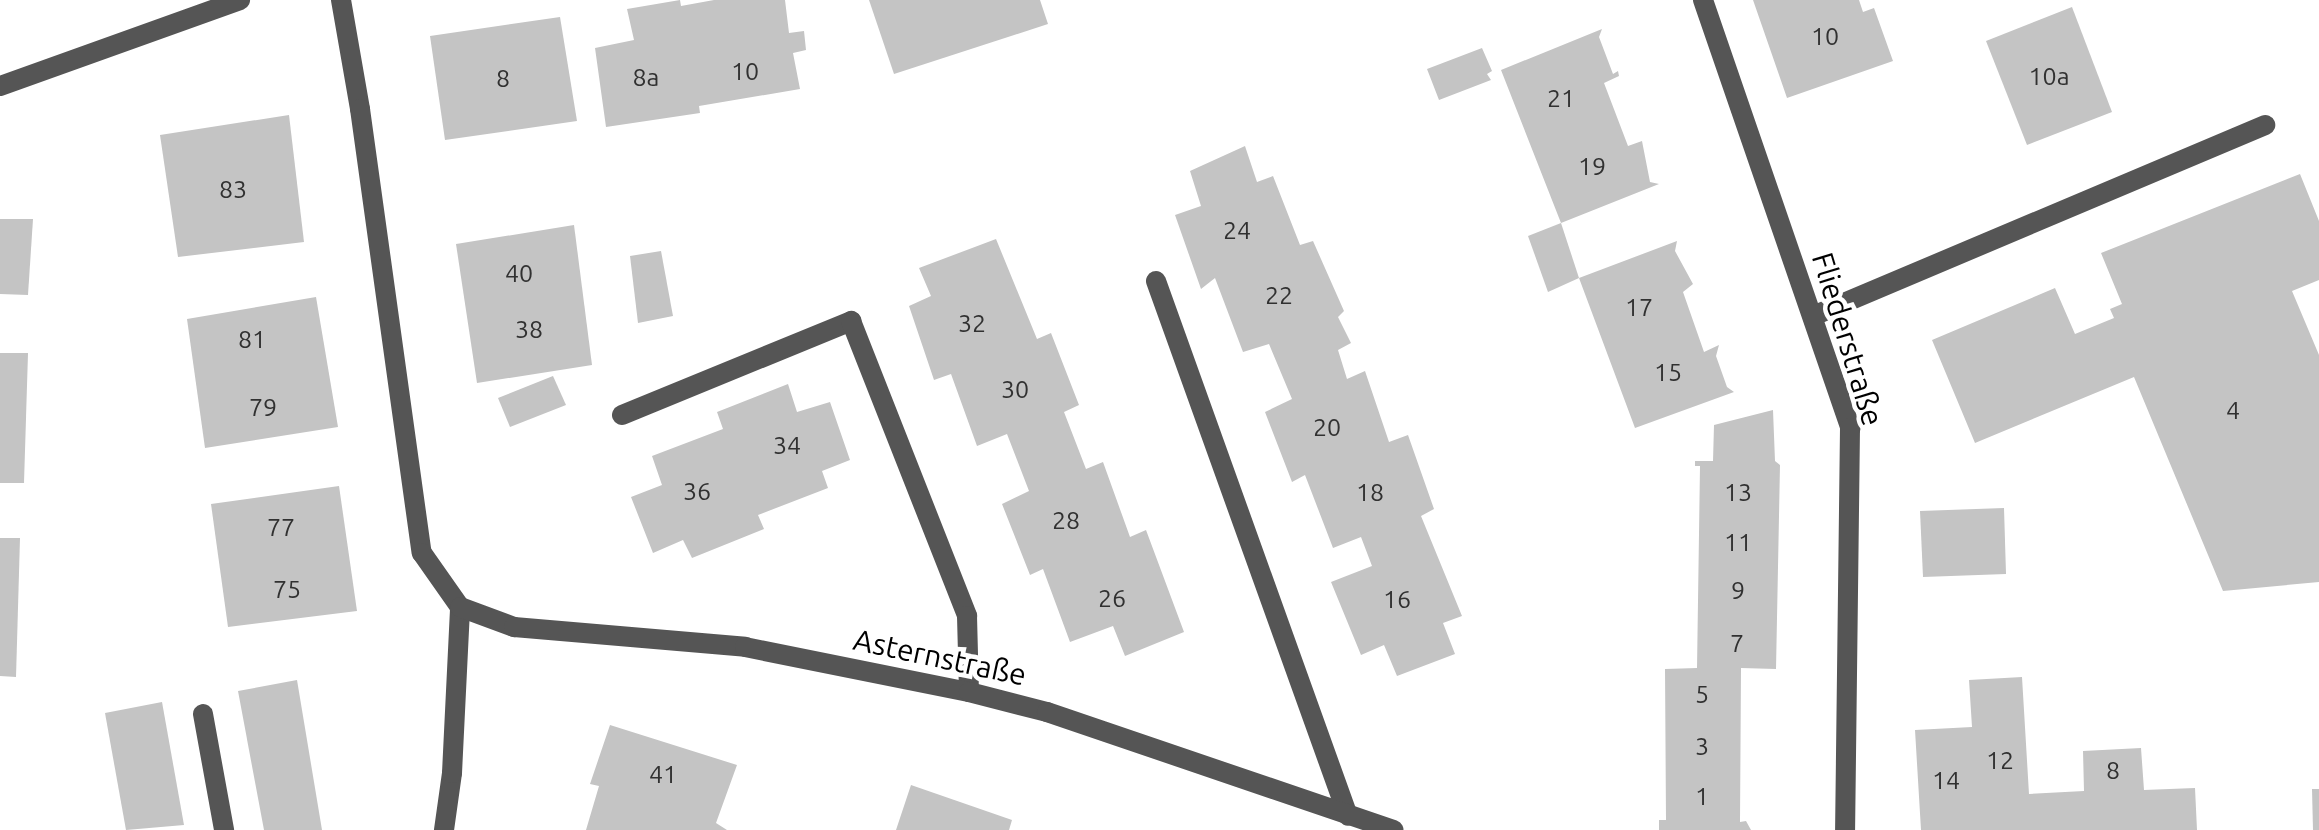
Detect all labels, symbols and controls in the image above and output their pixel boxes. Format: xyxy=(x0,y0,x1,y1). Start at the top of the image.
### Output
house number: 10 xyxy=(1811,21,1839,51)
house number: 10 xyxy=(731,56,759,86)
house number: 10a xyxy=(2028,61,2070,91)
house number: 8a xyxy=(633,62,659,92)
house number: 8 xyxy=(496,63,510,93)
house number: 21 xyxy=(1547,83,1575,113)
house number: 19 xyxy=(1578,151,1606,181)
house number: 83 xyxy=(219,174,247,204)
house number: 24 xyxy=(1223,215,1251,245)
street label: Fliederstraße xyxy=(1805,248,1891,430)
house number: 40 xyxy=(505,258,533,288)
house number: 22 xyxy=(1265,280,1293,310)
house number: 17 xyxy=(1625,292,1653,322)
house number: 32 xyxy=(958,308,986,338)
house number: 38 xyxy=(515,314,543,344)
house number: 81 xyxy=(238,324,266,354)
house number: 15 xyxy=(1654,357,1682,387)
house number: 30 xyxy=(1001,374,1029,404)
house number: 79 xyxy=(249,392,277,422)
house number: 4 xyxy=(2226,395,2240,425)
house number: 20 xyxy=(1313,412,1341,442)
house number: 34 xyxy=(773,430,801,460)
house number: 36 xyxy=(683,476,711,506)
house number: 18 xyxy=(1356,477,1384,507)
house number: 13 xyxy=(1724,477,1752,507)
house number: 28 xyxy=(1052,505,1080,535)
house number: 77 xyxy=(267,512,295,542)
house number: 11 xyxy=(1724,527,1752,557)
house number: 75 xyxy=(273,574,301,604)
house number: 9 xyxy=(1731,575,1745,605)
house number: 26 xyxy=(1098,583,1126,613)
house number: 16 xyxy=(1383,584,1411,614)
street label: Asternstraße xyxy=(850,621,1030,693)
house number: 7 xyxy=(1730,628,1744,658)
house number: 5 xyxy=(1695,679,1709,709)
house number: 3 xyxy=(1695,731,1709,761)
house number: 12 xyxy=(1986,745,2014,775)
house number: 8 xyxy=(2106,755,2120,785)
house number: 41 xyxy=(649,759,677,789)
house number: 14 xyxy=(1932,765,1960,795)
house number: 1 xyxy=(1695,781,1709,811)

